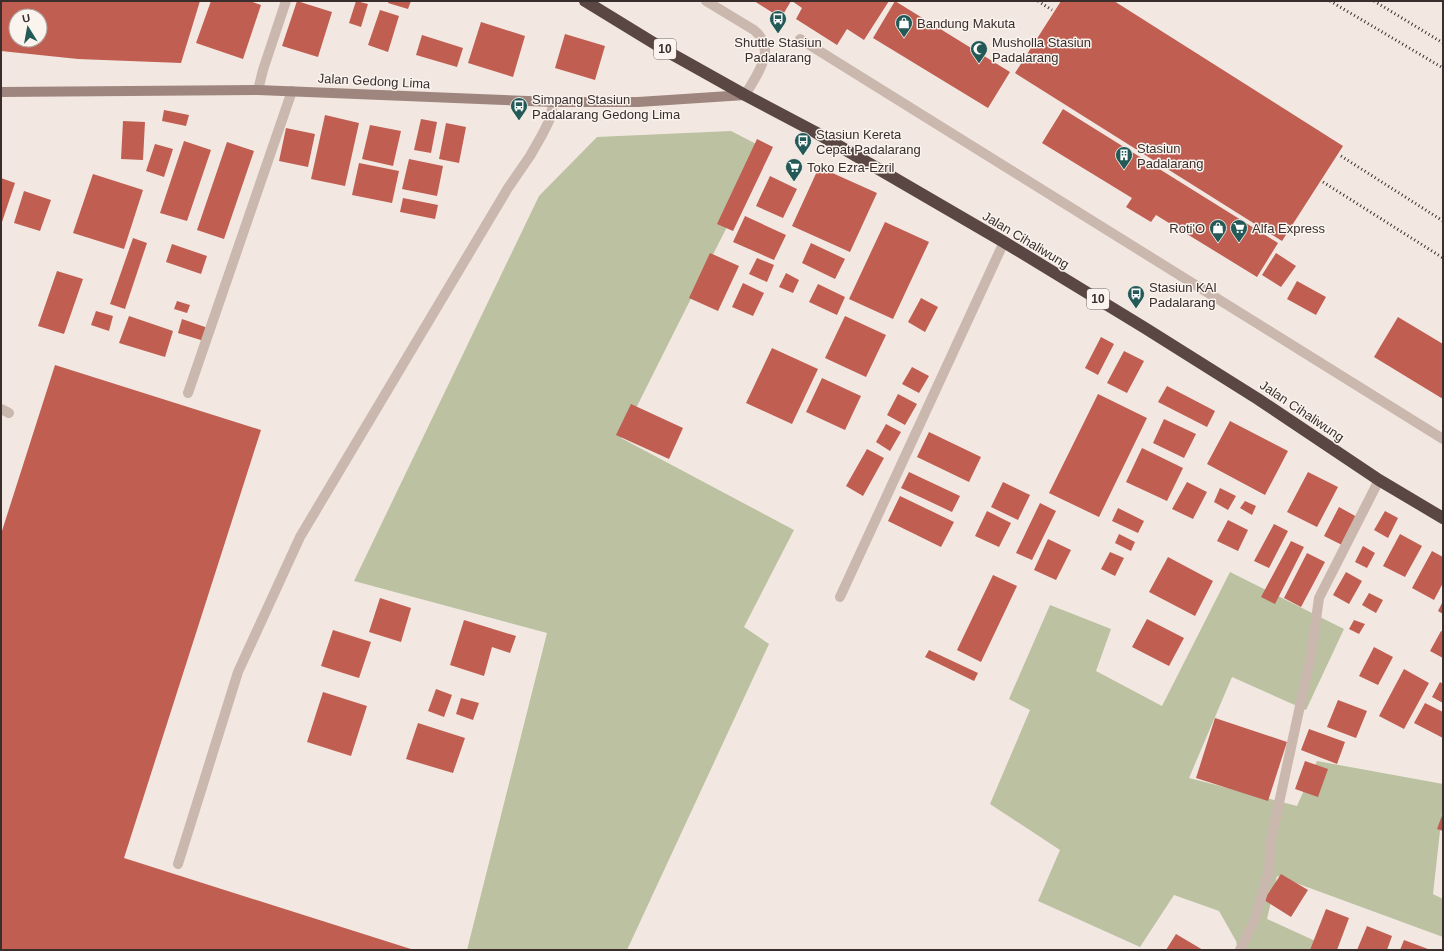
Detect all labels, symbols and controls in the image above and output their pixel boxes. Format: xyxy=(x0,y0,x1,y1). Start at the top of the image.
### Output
north arrow xyxy=(8,8,48,48)
bus stop icon: Shuttle Stasiun Padalarang xyxy=(768,9,788,34)
text: U xyxy=(21,12,31,25)
shop icon: Bandung Makuta xyxy=(894,13,914,38)
place label: Bandung Makuta xyxy=(917,16,1016,31)
place label: Shuttle Stasiun Padalarang xyxy=(734,35,822,65)
place label: Musholla Stasiun Padalarang xyxy=(992,35,1091,65)
road number: 10 xyxy=(654,39,676,59)
mosque icon: Musholla Stasiun Padalarang xyxy=(969,39,989,64)
street label: Jalan Gedong Lima xyxy=(317,71,431,91)
place label: Simpang Stasiun Padalarang Gedong Lima xyxy=(532,92,681,122)
bus stop icon: Simpang Stasiun Padalarang Gedong Lima xyxy=(509,96,529,121)
place label: Stasiun Kereta Cepat Padalarang xyxy=(816,127,921,157)
bus stop icon: Stasiun Kereta Cepat Padalarang xyxy=(793,131,813,156)
place label: Stasiun Padalarang xyxy=(1137,141,1204,171)
building icon: Stasiun Padalarang xyxy=(1114,145,1134,170)
supermarket icon: Toko Ezra-Ezril xyxy=(784,157,804,182)
place label: Toko Ezra-Ezril xyxy=(807,160,895,175)
street label: Jalan Cihaliwung xyxy=(980,208,1072,272)
shop icon: Roti'O xyxy=(1208,218,1228,243)
supermarket icon: Alfa Express xyxy=(1229,218,1249,243)
place label: Roti'O xyxy=(1169,221,1205,236)
place label: Alfa Express xyxy=(1252,221,1325,236)
place label: Stasiun KAI Padalarang xyxy=(1149,280,1217,310)
bus stop icon: Stasiun KAI Padalarang xyxy=(1126,284,1146,309)
road number: 10 xyxy=(1087,289,1109,309)
street label: Jalan Cihaliwung xyxy=(1257,377,1347,445)

